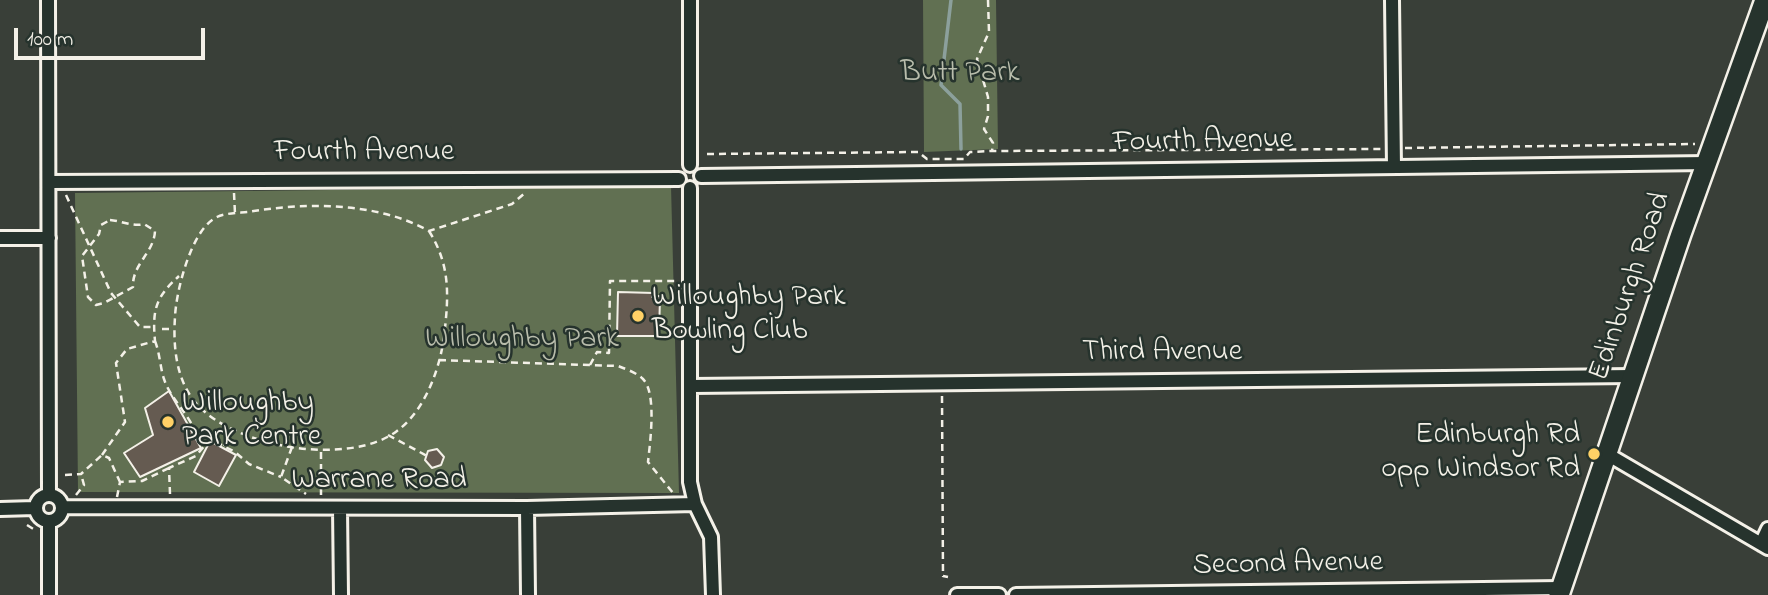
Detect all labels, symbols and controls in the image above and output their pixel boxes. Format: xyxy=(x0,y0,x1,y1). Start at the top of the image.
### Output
scale bar xyxy=(18,14,208,58)
text: 100 m xyxy=(27,25,73,55)
park label: Butt Park xyxy=(900,57,1020,93)
street label: Fourth Avenue xyxy=(1113,123,1293,163)
street label: Fourth Avenue xyxy=(274,136,454,172)
street label: Edinburgh Road xyxy=(1583,188,1681,386)
place label: Willoughby Park Bowling Club xyxy=(652,281,846,352)
marker: Willoughby Park Bowling Club xyxy=(630,308,646,324)
park label: Willoughby Park xyxy=(425,323,619,359)
street label: Third Avenue xyxy=(1082,336,1242,372)
place label: Willoughby Park Centre xyxy=(182,387,321,457)
marker: Willoughby Park Centre xyxy=(160,414,176,430)
place label: Edinburgh Rd opp Windsor Rd xyxy=(1381,419,1580,490)
marker: Edinburgh Rd opp Windsor Rd xyxy=(1586,446,1602,462)
street label: Warrane Road xyxy=(291,464,467,500)
street label: Second Avenue xyxy=(1192,546,1384,586)

